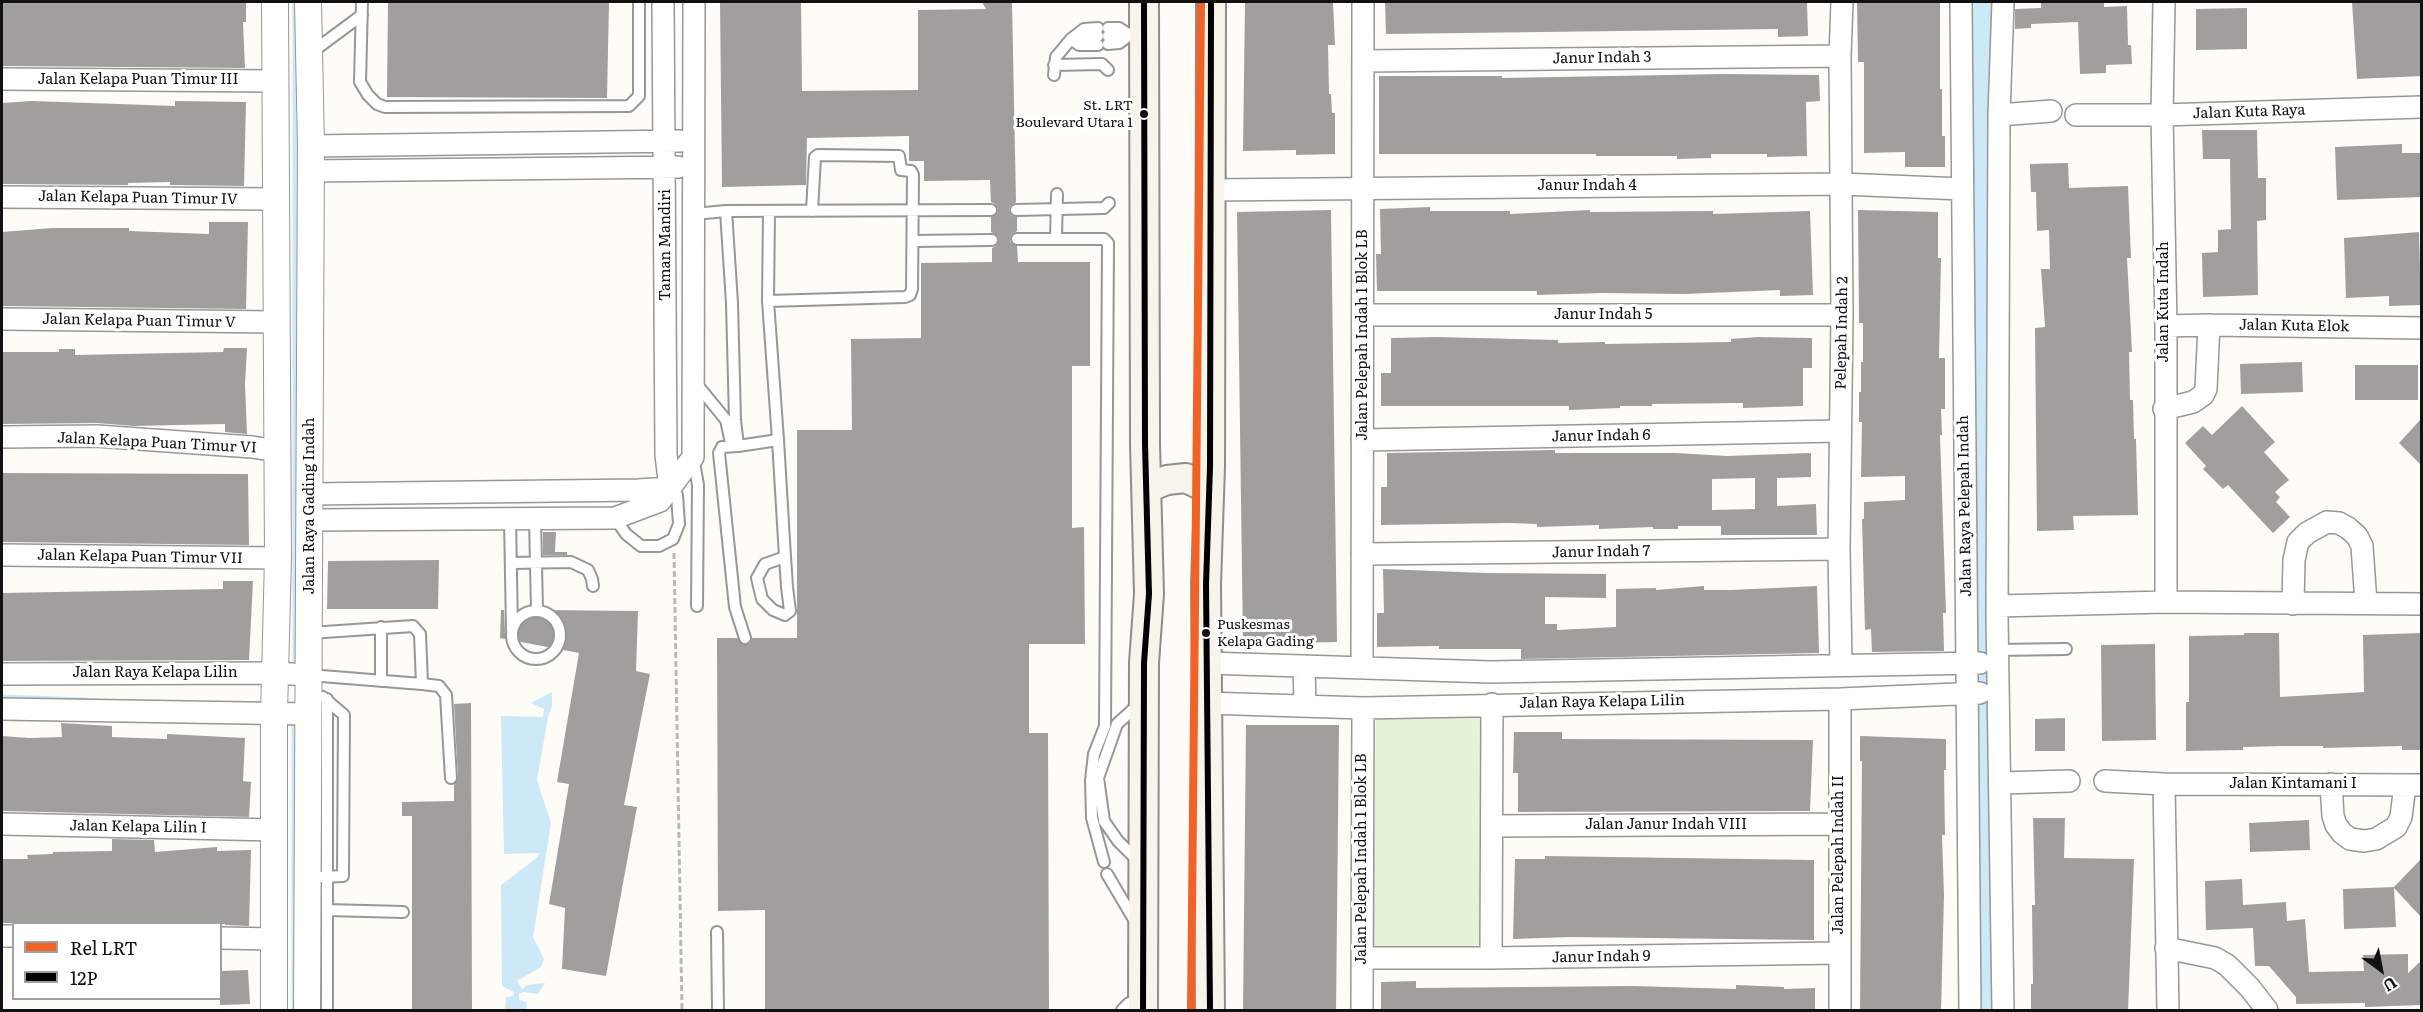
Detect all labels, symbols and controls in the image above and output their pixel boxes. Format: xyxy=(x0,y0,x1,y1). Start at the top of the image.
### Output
street label: Janur Indah 3 xyxy=(1552,48,1652,68)
street label: Jalan Kelapa Puan Timur III xyxy=(37,71,239,89)
place label: St. LRT Boulevard Utara 1 xyxy=(1015,98,1133,130)
street label: Jalan Kuta Raya xyxy=(2192,101,2306,123)
marker: St. LRT Boulevard Utara 1 xyxy=(1138,108,1150,120)
street label: Janur Indah 4 xyxy=(1537,177,1637,195)
street label: Jalan Kelapa Puan Timur IV xyxy=(38,187,238,209)
street label: Taman Mandiri xyxy=(657,189,675,301)
street label: Jalan Pelepah Indah 1 Blok LB xyxy=(1354,229,1372,441)
street label: Jalan Kuta Indah xyxy=(2155,241,2173,363)
street label: Pelepah Indah 2 xyxy=(1832,276,1852,390)
street label: Janur Indah 5 xyxy=(1554,306,1652,324)
street label: Jalan Kelapa Puan Timur V xyxy=(42,310,236,332)
street label: Jalan Kuta Elok xyxy=(2239,316,2349,336)
street label: Jalan Raya Pelepah Indah xyxy=(1954,415,1976,597)
street label: Jalan Raya Gading Indah xyxy=(301,417,319,595)
street label: Janur Indah 6 xyxy=(1551,426,1651,446)
street label: Jalan Kelapa Puan Timur VI xyxy=(57,429,257,457)
street label: Janur Indah 7 xyxy=(1552,542,1650,562)
street label: Jalan Kelapa Puan Timur VII xyxy=(37,546,243,568)
place label: Puskesmas Kelapa Gading xyxy=(1217,617,1314,650)
marker: Puskesmas Kelapa Gading xyxy=(1200,627,1212,639)
street label: Jalan Raya Kelapa Lilin xyxy=(72,664,238,682)
street label: Jalan Raya Kelapa Lilin xyxy=(1519,692,1685,712)
street label: Jalan Pelepah Indah 1 Blok LB xyxy=(1353,753,1371,965)
street label: Jalan Pelepah Indah II xyxy=(1830,775,1848,935)
street label: Jalan Kintamani I xyxy=(2229,775,2357,793)
street label: Jalan Janur Indah VIII xyxy=(1585,816,1747,834)
street label: Jalan Kelapa Lilin I xyxy=(69,817,207,837)
legend xyxy=(12,922,222,1000)
text: Rel LRT xyxy=(70,934,138,961)
north arrow xyxy=(2351,940,2411,1000)
street label: Janur Indah 9 xyxy=(1551,947,1651,967)
text: 12P xyxy=(70,964,97,991)
text: U xyxy=(2379,972,2402,999)

